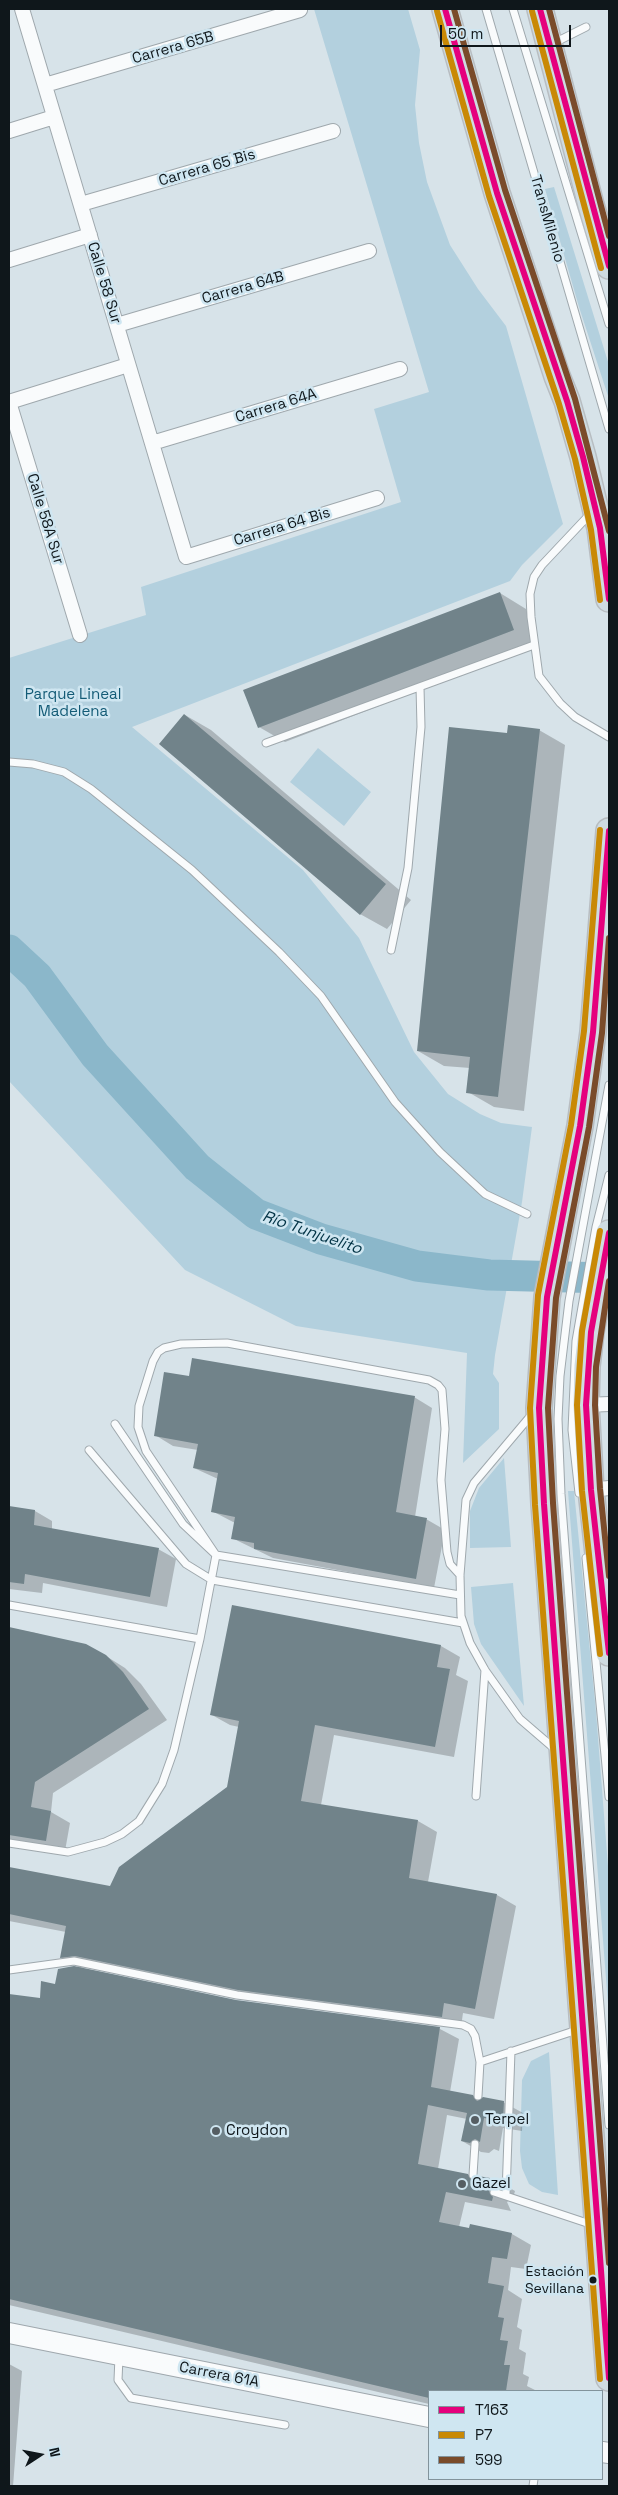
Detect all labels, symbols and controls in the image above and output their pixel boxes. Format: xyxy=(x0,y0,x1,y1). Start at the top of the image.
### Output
scale bar xyxy=(443,15,574,47)
text: 50 m xyxy=(448,24,483,43)
street label: Carrera 65B xyxy=(130,28,216,68)
street label: Carrera 65 Bis xyxy=(157,146,257,190)
street label: TransMilenio xyxy=(526,173,568,265)
street label: Calle 58 Sur xyxy=(83,240,125,326)
street label: Carrera 64B xyxy=(200,268,286,308)
street label: Carrera 64A xyxy=(233,385,319,427)
street label: Calle 58A Sur xyxy=(23,471,67,567)
street label: Carrera 64 Bis xyxy=(232,504,332,550)
park label: Parque Lineal Madelena xyxy=(25,686,121,721)
water label: Río Tunjuelito xyxy=(260,1207,364,1259)
place label: Terpel xyxy=(485,2111,529,2129)
marker: Terpel xyxy=(469,2114,481,2126)
place label: Croydon xyxy=(226,2122,288,2140)
marker: Croydon xyxy=(210,2125,222,2137)
place label: Gazel xyxy=(472,2175,511,2193)
marker: Gazel xyxy=(456,2178,468,2190)
place label: Estación Sevillana xyxy=(525,2264,584,2296)
marker: Estación Sevillana xyxy=(588,2275,598,2285)
street label: Carrera 61A xyxy=(178,2358,260,2392)
legend xyxy=(428,2390,603,2480)
text: T163 xyxy=(475,2400,508,2419)
text: P7 xyxy=(475,2425,492,2444)
north arrow xyxy=(15,2430,65,2480)
text: N xyxy=(45,2446,64,2458)
text: 599 xyxy=(475,2450,502,2469)

